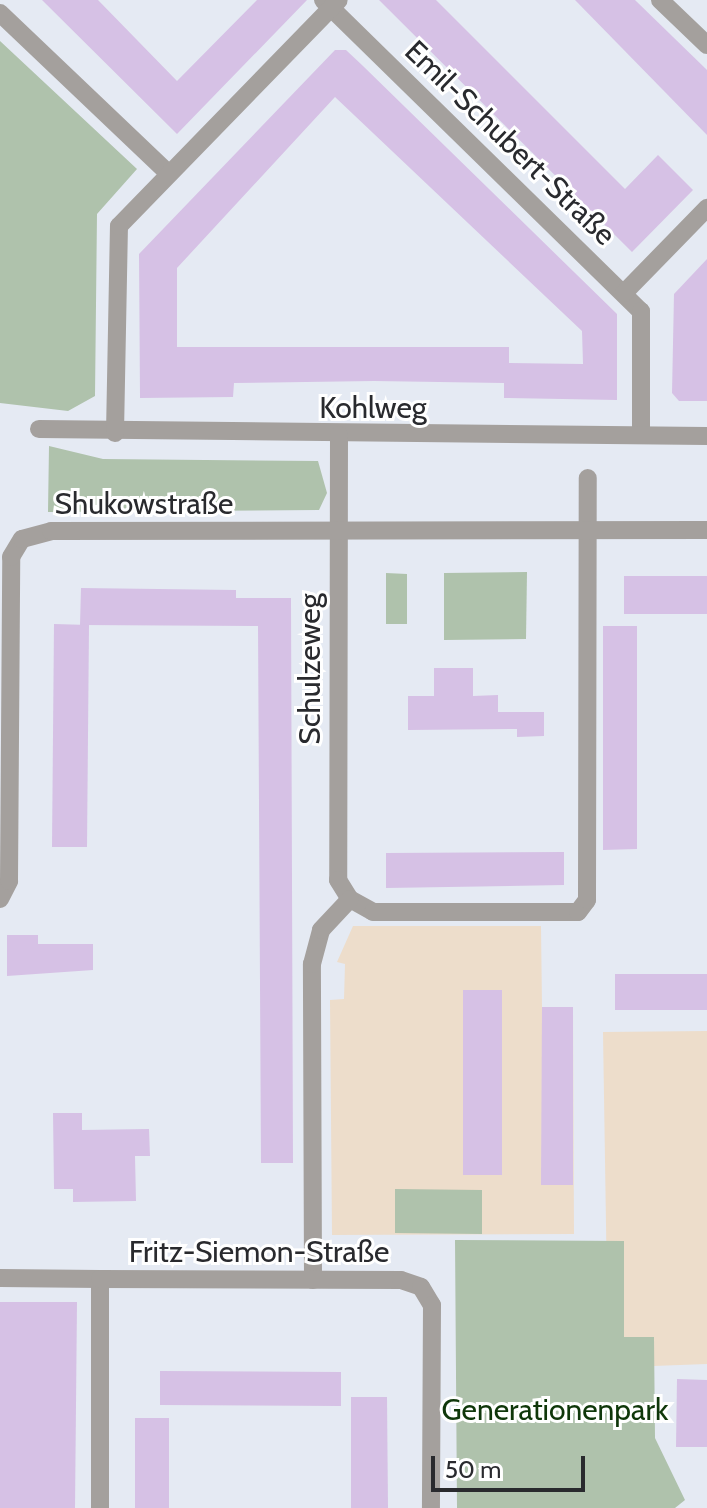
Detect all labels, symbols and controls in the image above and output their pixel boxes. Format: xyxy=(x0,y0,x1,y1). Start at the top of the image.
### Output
street label: Emil-Schubert-Straße xyxy=(397,33,623,253)
street label: Kohlweg xyxy=(319,390,427,426)
street label: Shukowstraße xyxy=(55,486,233,522)
street label: Schulzeweg xyxy=(292,593,328,745)
street label: Fritz-Siemon-Straße xyxy=(129,1234,389,1270)
park label: Generationenpark xyxy=(442,1392,668,1428)
scale bar xyxy=(435,1440,589,1490)
text: 50 m xyxy=(445,1455,501,1484)

